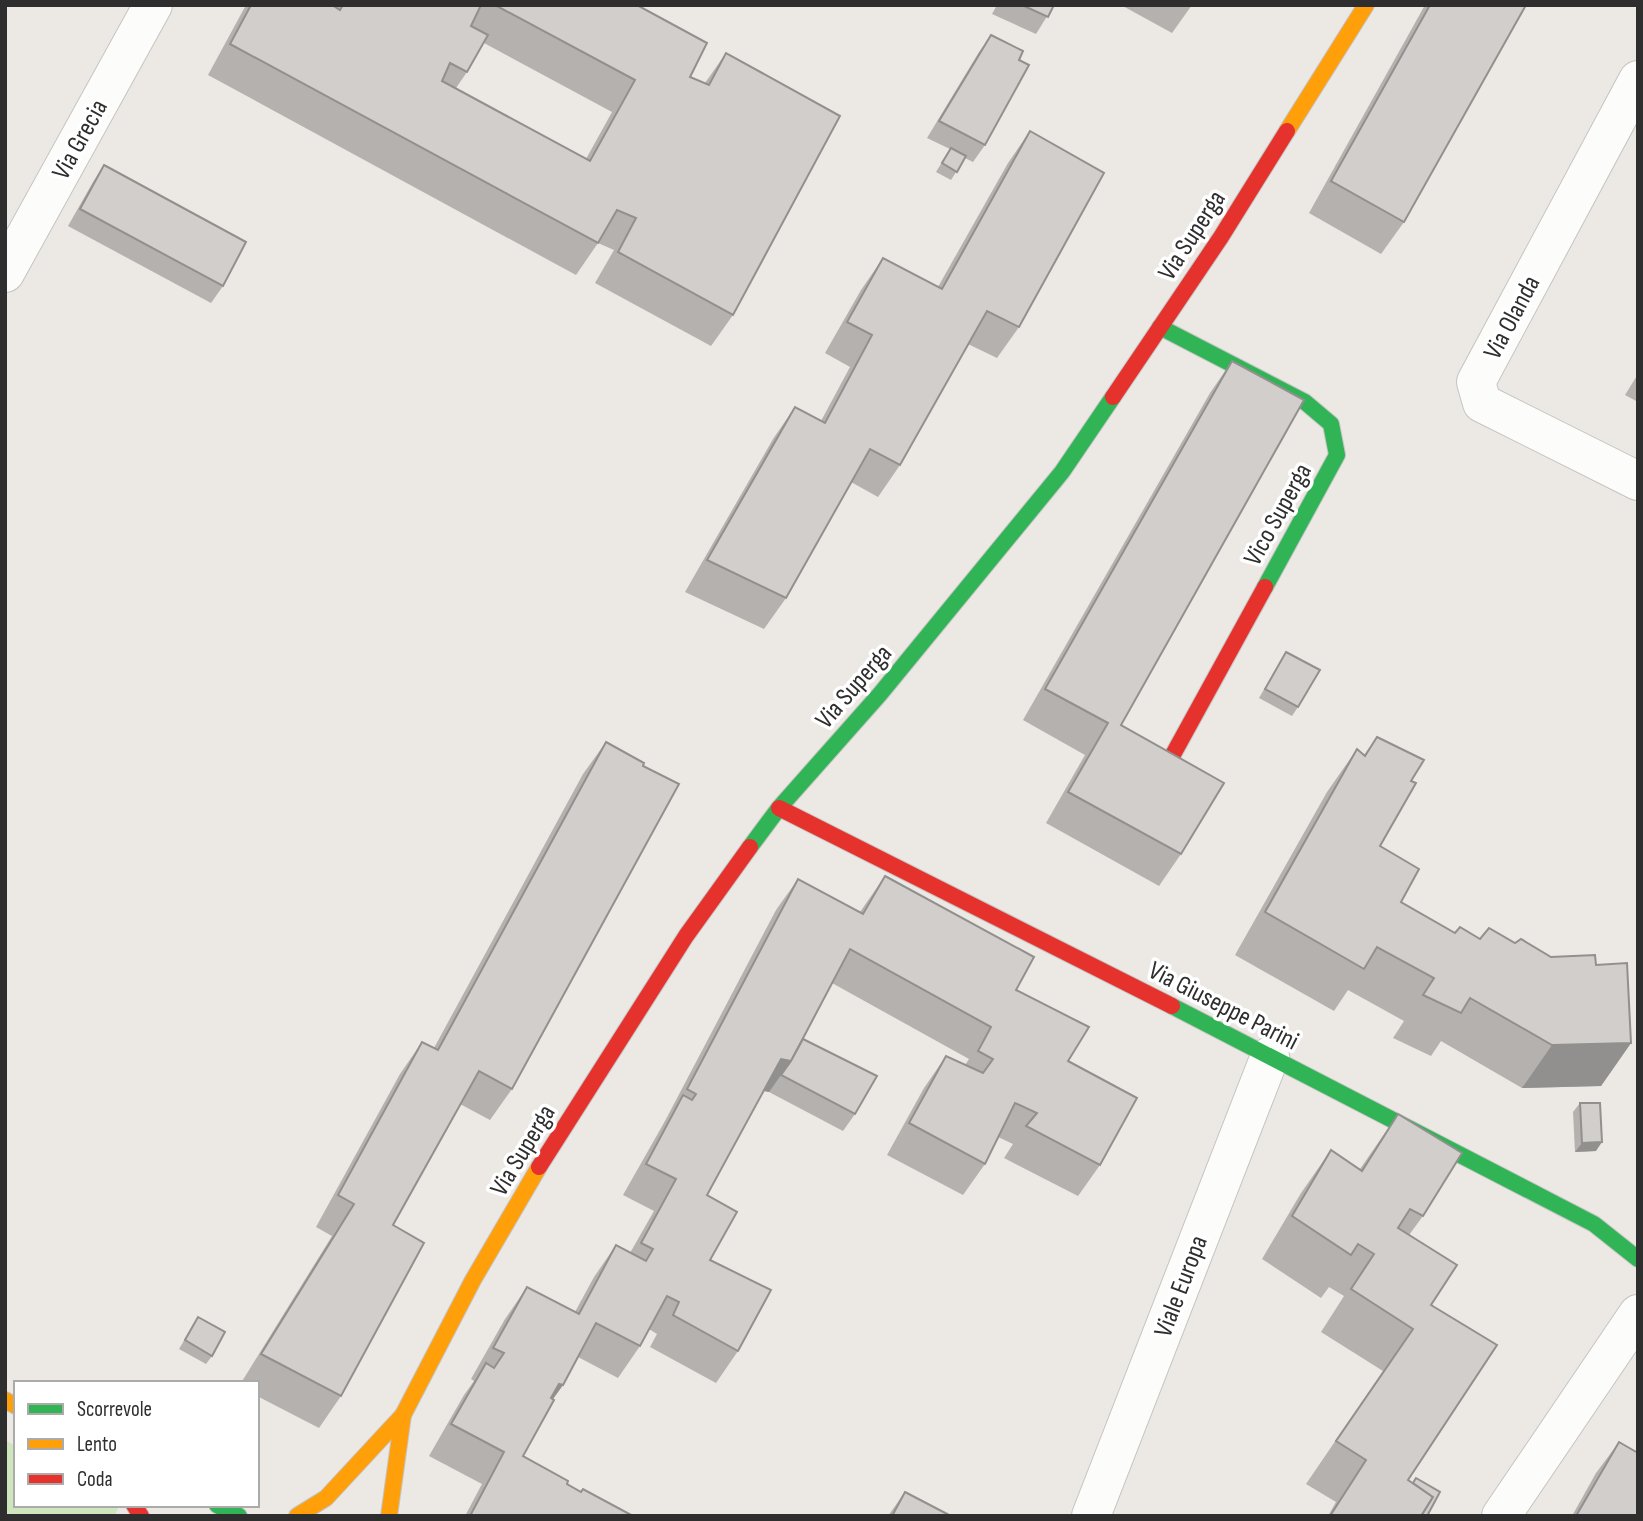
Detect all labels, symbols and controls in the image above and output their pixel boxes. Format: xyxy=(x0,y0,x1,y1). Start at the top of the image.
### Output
street label: Via Grecia xyxy=(46,94,115,185)
street label: Via Superga xyxy=(1152,185,1233,286)
street label: Via Olanda xyxy=(1477,271,1547,365)
street label: Vico Superga xyxy=(1238,458,1319,571)
street label: Via Superga xyxy=(809,639,899,735)
street label: Via Giuseppe Parini xyxy=(1143,955,1304,1057)
street label: Via Superga xyxy=(484,1100,563,1202)
street label: Viale Europa xyxy=(1148,1231,1215,1342)
legend xyxy=(14,1381,259,1507)
text: Scorrevole xyxy=(77,1397,152,1422)
text: Lento xyxy=(77,1432,117,1457)
text: Coda xyxy=(77,1467,113,1492)

